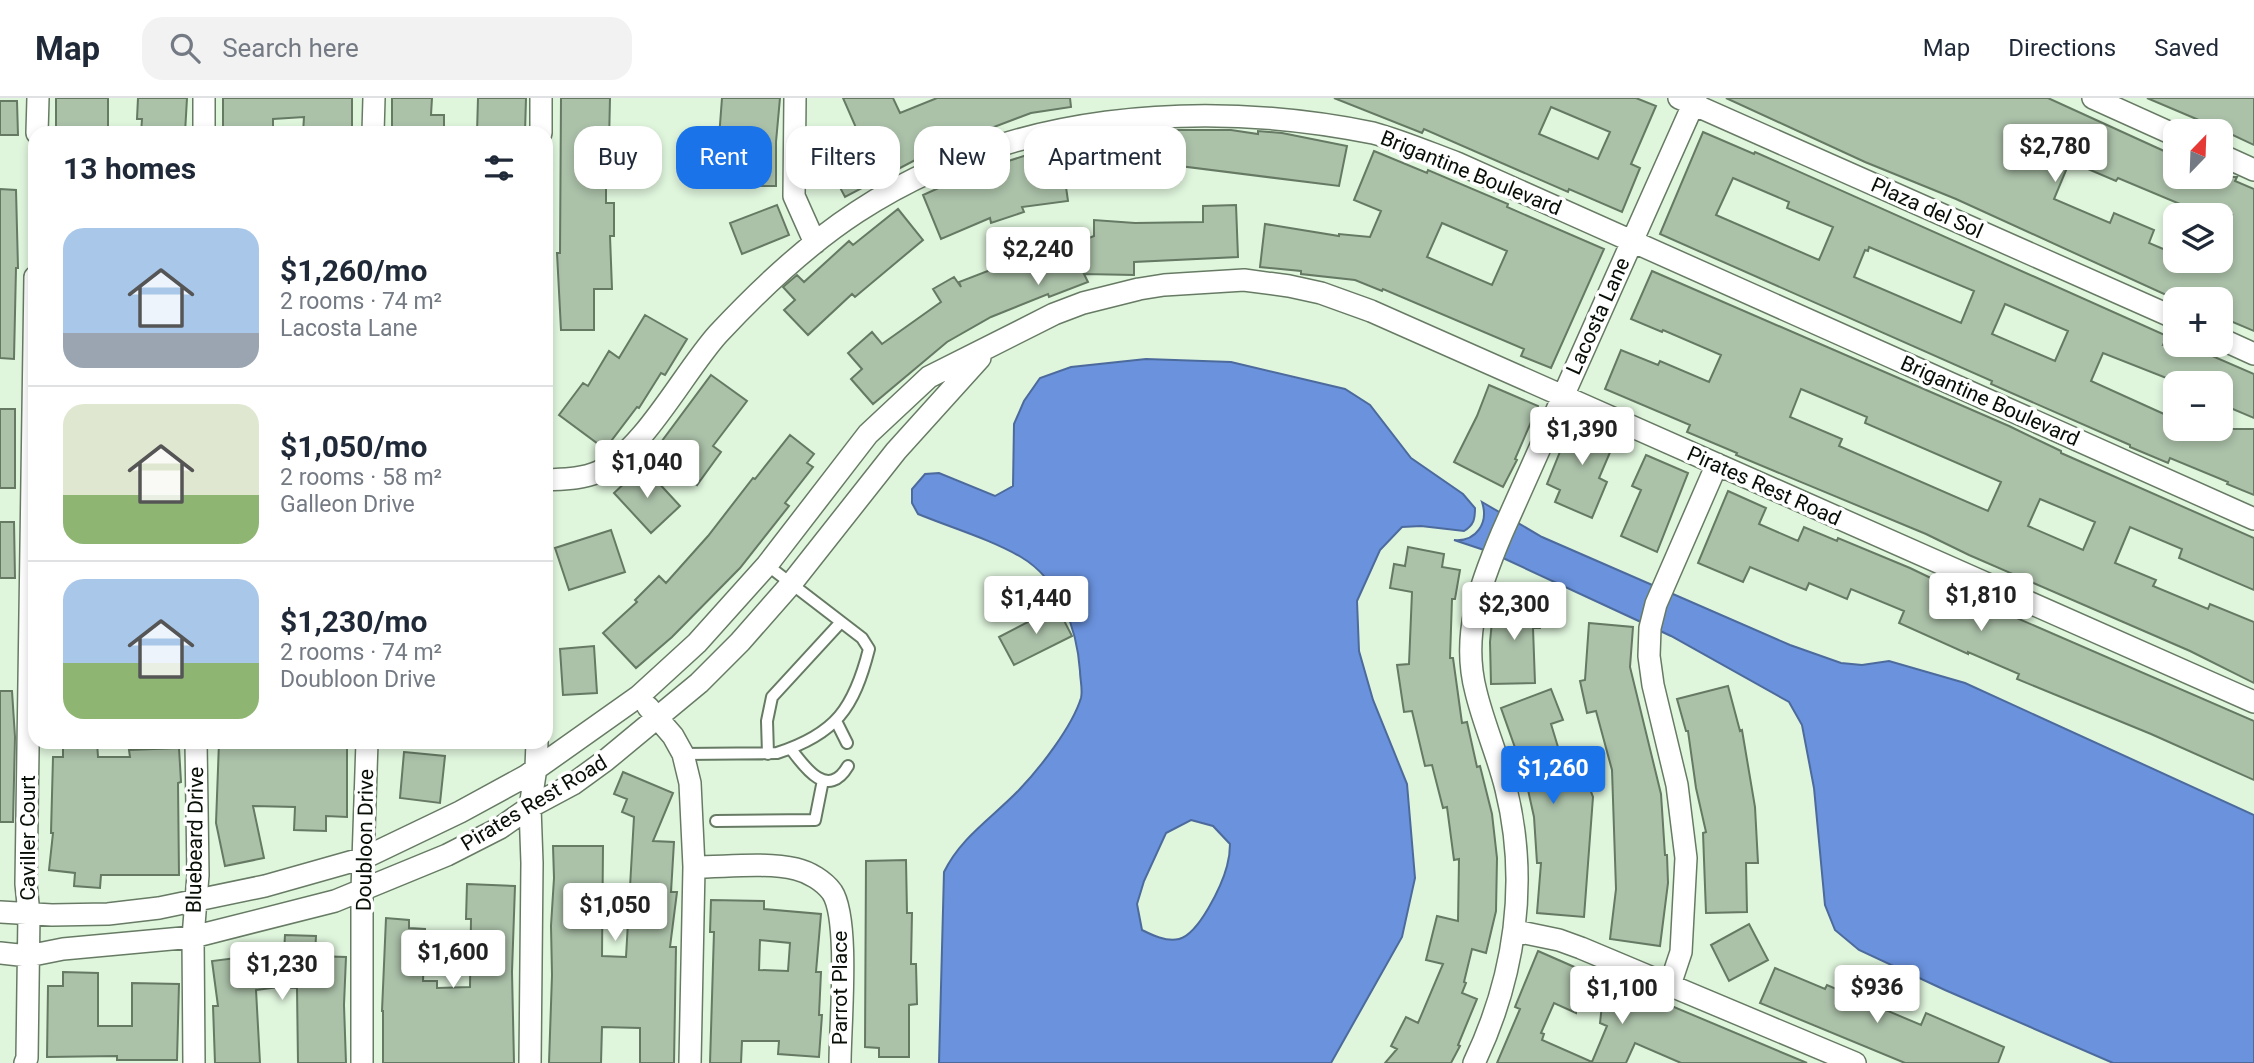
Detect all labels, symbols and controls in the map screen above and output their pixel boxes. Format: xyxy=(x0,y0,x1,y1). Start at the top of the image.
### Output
search box xyxy=(142,17,632,80)
text: Map xyxy=(35,29,100,68)
icon: search xyxy=(166,29,204,67)
text: Search here xyxy=(222,33,359,63)
text: Map xyxy=(1923,34,1970,62)
text: Directions xyxy=(2008,34,2116,62)
text: Saved xyxy=(2154,34,2219,62)
north arrow xyxy=(2163,119,2233,189)
map controls xyxy=(2163,119,2233,441)
pin: $2,780 xyxy=(1998,125,2112,184)
chip: Buy xyxy=(574,126,662,189)
chip: Rent xyxy=(676,126,772,189)
chip: Filters xyxy=(786,126,900,189)
chip: New xyxy=(914,126,1010,189)
chip: Apartment xyxy=(1024,126,1186,189)
street label: Brigantine Boulevard xyxy=(1377,126,1565,220)
text: $2,780 xyxy=(2019,133,2091,160)
icon: filters xyxy=(480,149,518,187)
text: 13 homes xyxy=(63,151,196,186)
street label: Plaza del Sol xyxy=(1867,173,1987,243)
button: layers xyxy=(2163,203,2233,273)
pin: $2,240 xyxy=(981,228,1095,287)
text: $2,240 xyxy=(1002,236,1074,263)
text: $1,260/mo xyxy=(280,253,428,288)
street label: Lacosta Lane xyxy=(1562,254,1634,378)
icon: home xyxy=(119,256,203,340)
button: + xyxy=(2163,287,2233,357)
text: 2 rooms · 74 m² xyxy=(280,288,442,315)
text: Lacosta Lane xyxy=(280,315,417,342)
street label: Brigantine Boulevard xyxy=(1897,351,2083,451)
button: − xyxy=(2163,371,2233,441)
pin: $1,390 xyxy=(1525,408,1639,467)
text: $1,390 xyxy=(1546,416,1618,443)
text: $1,050/mo xyxy=(280,429,428,464)
icon: home xyxy=(119,432,203,516)
pin: $1,040 xyxy=(590,440,704,500)
street label: Pirates Rest Road xyxy=(1683,441,1845,531)
text: $1,040 xyxy=(611,449,683,476)
text: 2 rooms · 58 m² xyxy=(280,464,442,491)
text: Galleon Drive xyxy=(280,491,415,518)
pin: $1,810 xyxy=(1924,574,2038,633)
pin: $1,440 xyxy=(979,576,1093,636)
pin: $2,300 xyxy=(1457,582,1571,642)
text: $1,810 xyxy=(1945,582,2017,609)
text: $1,440 xyxy=(1000,585,1072,612)
text: $2,300 xyxy=(1478,591,1550,618)
text: $1,230/mo xyxy=(280,604,428,639)
icon: home xyxy=(119,607,203,691)
text: 2 rooms · 74 m² xyxy=(280,639,442,666)
text: Doubloon Drive xyxy=(280,666,436,693)
pin: $1,260 xyxy=(1496,746,1610,806)
street label: Pirates Rest Road xyxy=(457,750,611,856)
text: $1,260 xyxy=(1517,755,1589,782)
street label: Bluebeard Drive xyxy=(182,767,208,913)
street label: Doubloon Drive xyxy=(352,769,378,911)
street label: Caviller Court xyxy=(16,775,40,901)
pin: $1,050 xyxy=(558,884,672,943)
text: $1,050 xyxy=(579,892,651,919)
pin: $1,600 xyxy=(396,930,510,990)
street label: Parrot Place xyxy=(828,931,852,1045)
text: $1,600 xyxy=(417,939,489,966)
pin: $1,230 xyxy=(225,942,339,1002)
text: $1,230 xyxy=(246,951,318,978)
pin: $936 xyxy=(1836,965,1918,1025)
pin: $1,100 xyxy=(1565,967,1679,1026)
text: $936 xyxy=(1851,974,1903,1001)
text: $1,100 xyxy=(1586,975,1658,1002)

